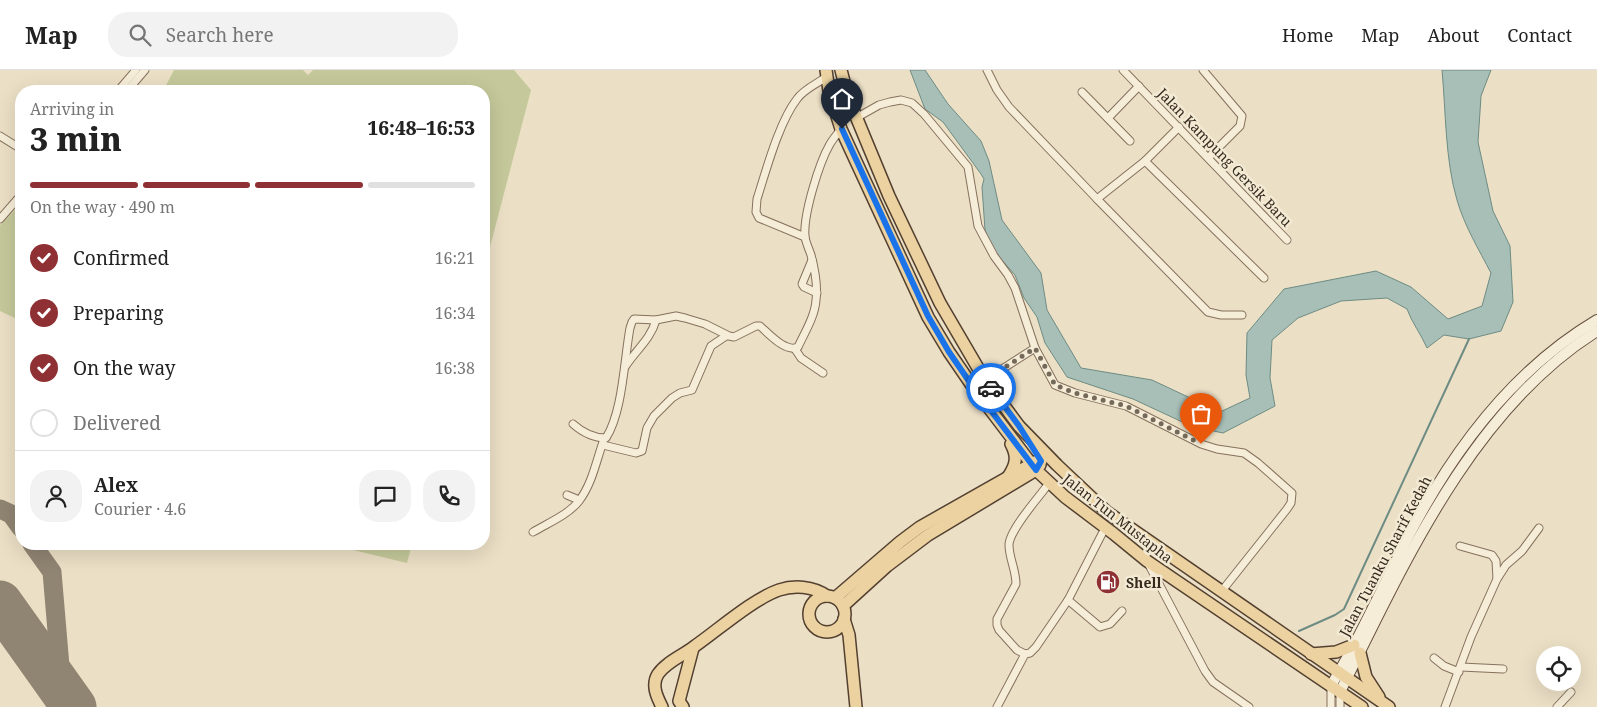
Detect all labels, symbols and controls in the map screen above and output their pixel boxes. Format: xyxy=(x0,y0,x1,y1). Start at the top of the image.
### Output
search box xyxy=(108,12,458,57)
text: Map xyxy=(25,18,78,51)
icon: search xyxy=(126,21,154,49)
text: Search here xyxy=(166,22,274,48)
text: Home xyxy=(1282,23,1333,47)
text: Map xyxy=(1361,23,1399,47)
text: About xyxy=(1427,23,1479,47)
text: Contact xyxy=(1507,23,1572,47)
pin xyxy=(821,78,863,129)
street label: Jalan Kampung Gersik Baru xyxy=(1153,83,1296,230)
icon: home xyxy=(828,85,856,113)
text: Arriving in xyxy=(30,98,114,120)
text: 16:48–16:53 xyxy=(367,115,475,141)
text: 3 min xyxy=(30,117,122,160)
text: On the way · 490 m xyxy=(30,196,175,218)
icon: check xyxy=(30,244,58,272)
text: Confirmed xyxy=(73,245,169,271)
text: 16:21 xyxy=(435,247,475,269)
icon: check xyxy=(30,299,58,327)
text: Preparing xyxy=(73,300,163,326)
text: 16:34 xyxy=(435,302,475,324)
icon: check xyxy=(30,354,58,382)
text: On the way xyxy=(73,355,176,381)
text: 16:38 xyxy=(435,357,475,379)
courier xyxy=(966,363,1016,413)
icon: car xyxy=(977,374,1005,402)
pin xyxy=(1180,393,1222,444)
icon: bag xyxy=(1187,400,1215,428)
text: Delivered xyxy=(73,410,161,436)
street label: Jalan Tun Mustapha xyxy=(1058,469,1177,567)
button: person xyxy=(30,470,82,522)
button: chat xyxy=(359,470,411,522)
button: phone xyxy=(423,470,475,522)
text: Alex xyxy=(94,472,138,498)
street label: Jalan Tuanku Sharif Kedah xyxy=(1334,472,1436,641)
text: Courier · 4.6 xyxy=(94,498,186,520)
fuel station icon: Shell xyxy=(1095,569,1121,595)
place label: Shell xyxy=(1126,573,1161,592)
map controls xyxy=(1536,646,1581,691)
button: locate xyxy=(1536,646,1581,691)

